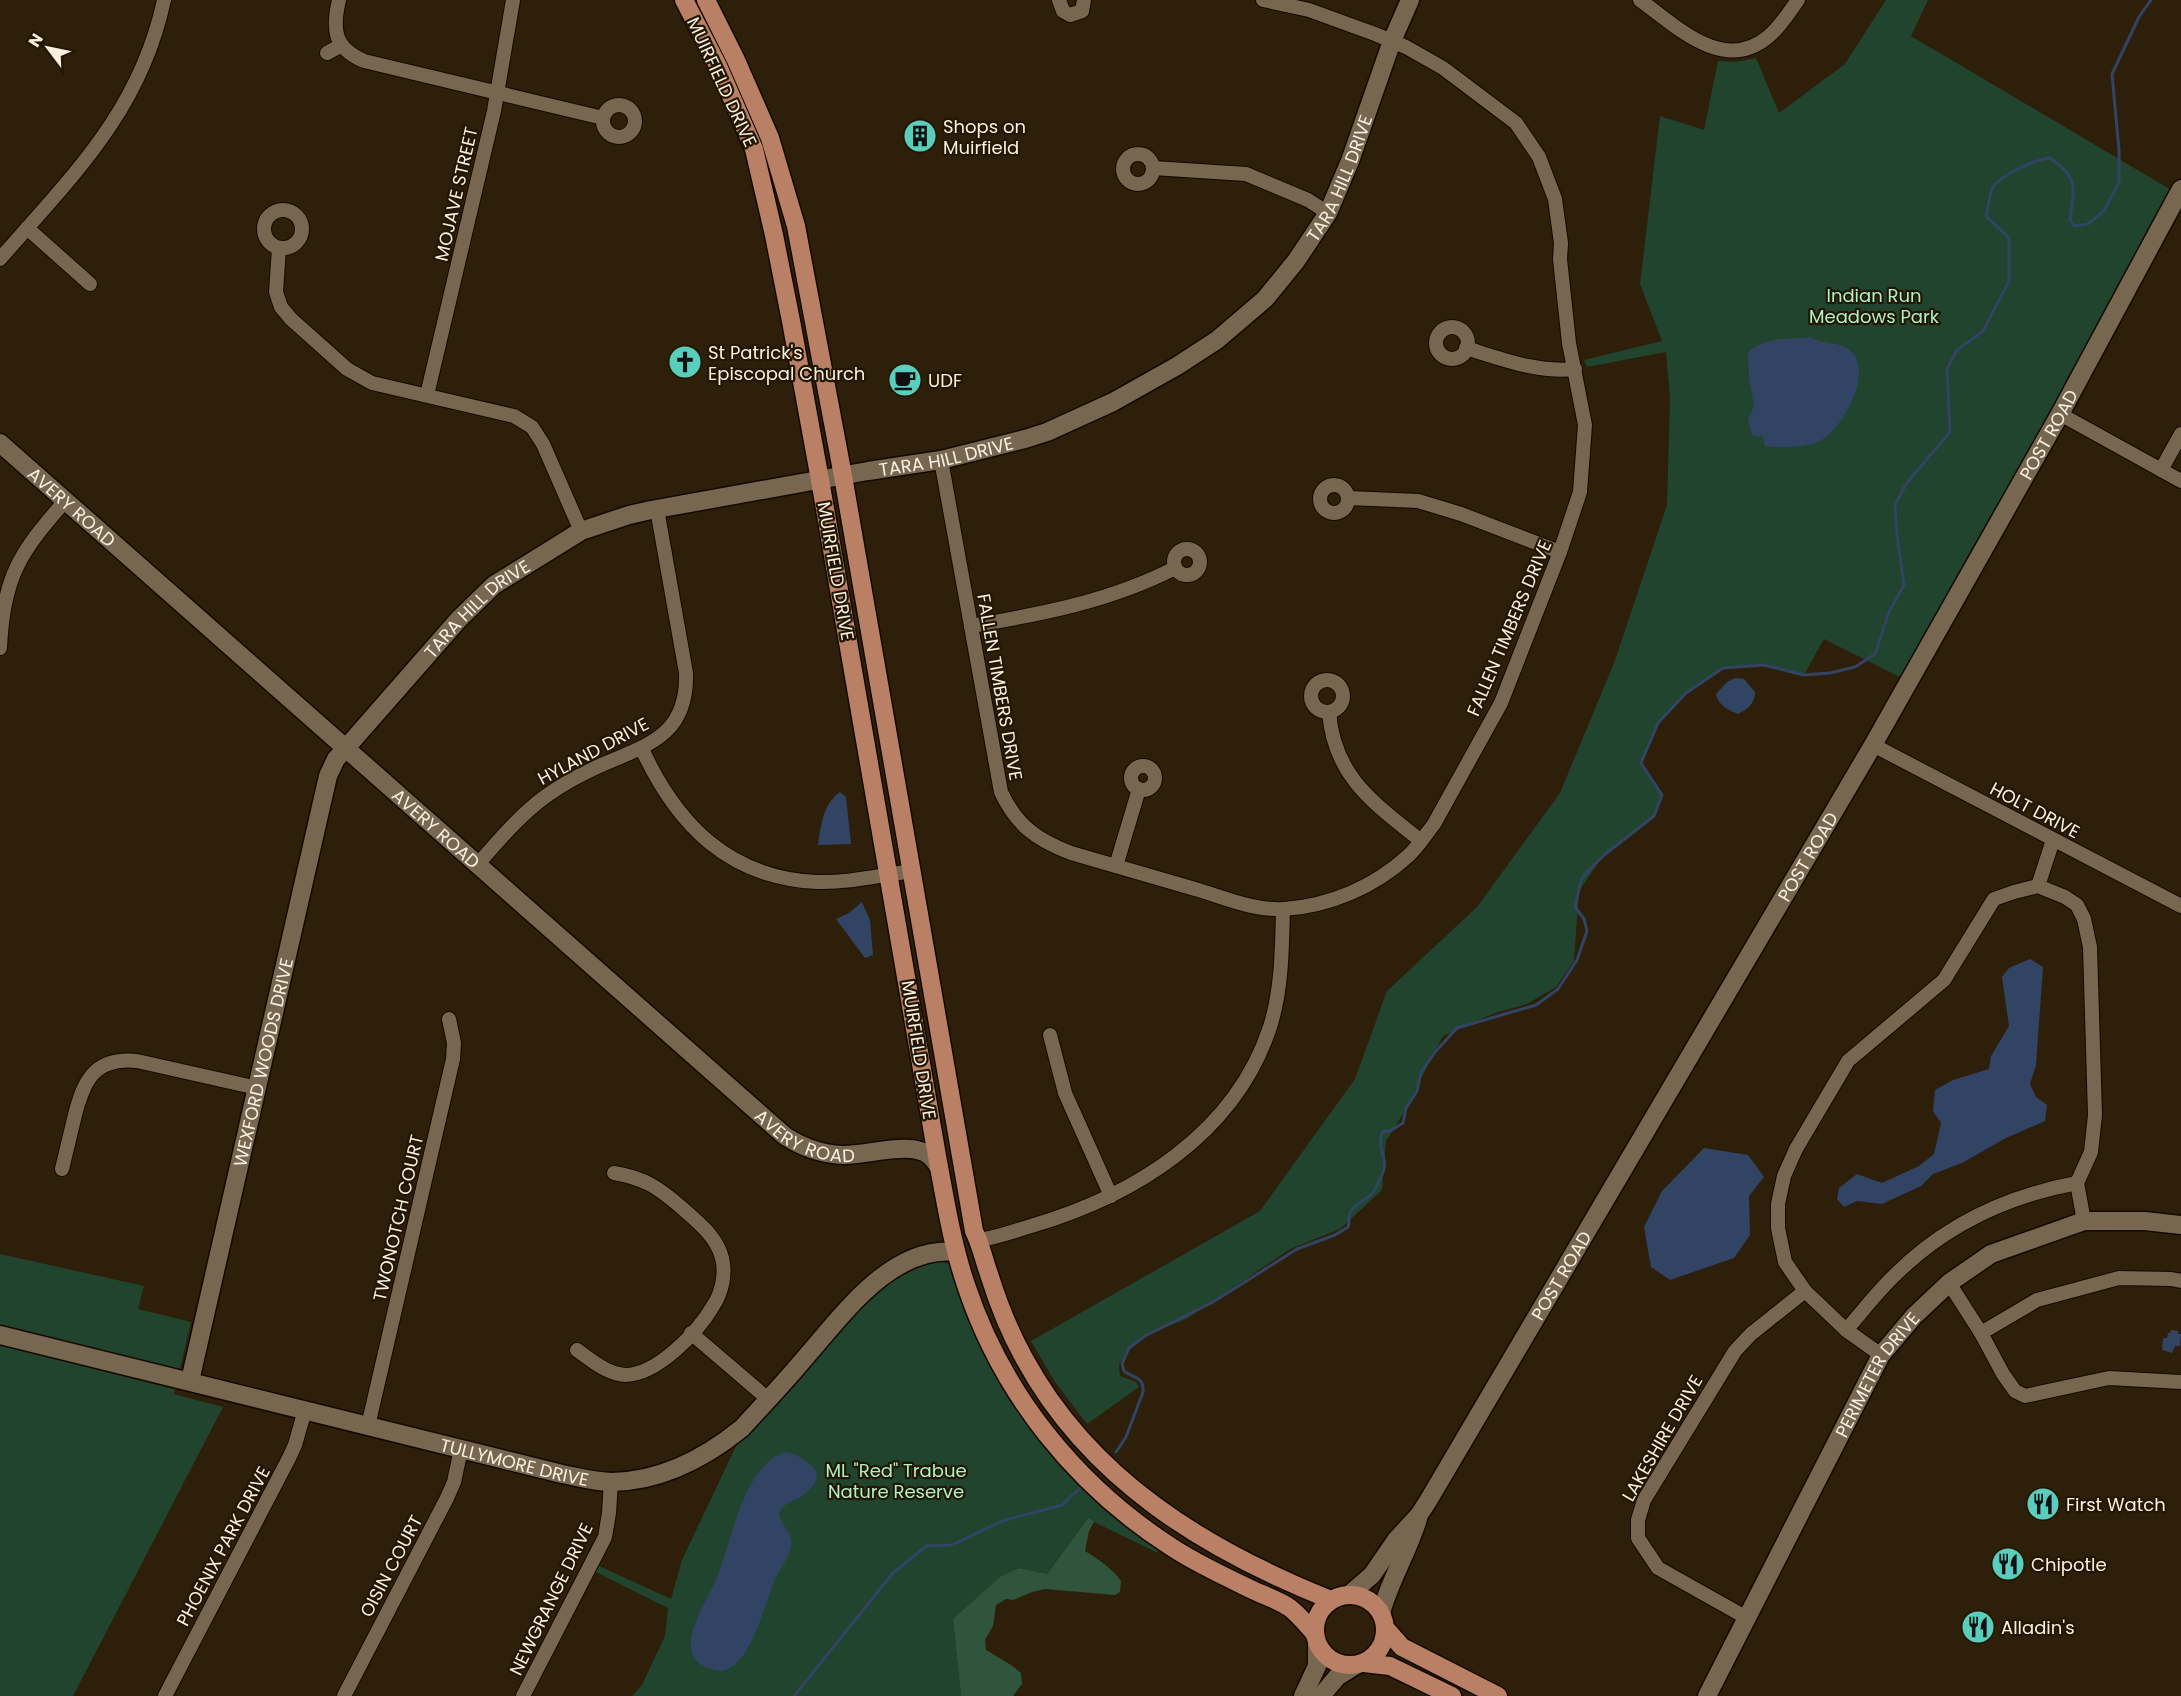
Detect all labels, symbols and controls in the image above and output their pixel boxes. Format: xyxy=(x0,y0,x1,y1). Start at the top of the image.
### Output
street label: MUIRFIELD DRIVE xyxy=(681,13,763,151)
north arrow xyxy=(18,18,78,78)
text: N xyxy=(23,29,49,52)
street label: TARA HILL DRIVE xyxy=(1300,111,1378,246)
place label: Shops on Muirfield xyxy=(943,114,1026,160)
building icon: Shops on Muirfield xyxy=(902,118,938,154)
street label: MOJAVE STREET xyxy=(428,124,484,264)
park label: Indian Run Meadows Park xyxy=(1809,283,1940,329)
place label: St Patrick's Episcopal Church xyxy=(708,340,865,386)
church icon: St Patrick's Episcopal Church xyxy=(667,344,703,380)
cafe icon: UDF xyxy=(887,362,923,398)
place label: UDF xyxy=(928,368,962,393)
street label: POST ROAD xyxy=(2013,385,2083,484)
street label: TARA HILL DRIVE xyxy=(877,430,1016,482)
street label: AVERY ROAD xyxy=(23,461,121,552)
street label: MUIRFIELD DRIVE xyxy=(811,500,861,642)
street label: FALLEN TIMBERS DRIVE xyxy=(1461,536,1557,720)
street label: TARA HILL DRIVE xyxy=(418,553,534,663)
street label: FALLEN TIMBERS DRIVE xyxy=(971,592,1029,782)
street label: HYLAND DRIVE xyxy=(533,711,653,791)
street label: HOLT DRIVE xyxy=(1986,776,2084,844)
street label: AVERY ROAD xyxy=(387,782,486,874)
street label: POST ROAD xyxy=(1771,807,1843,906)
street label: WEXFORD WOODS DRIVE xyxy=(227,955,299,1169)
street label: MUIRFIELD DRIVE xyxy=(896,979,942,1121)
street label: AVERY ROAD xyxy=(750,1103,856,1168)
street label: TWONOTCH COURT xyxy=(367,1132,429,1304)
street label: POST ROAD xyxy=(1525,1226,1597,1325)
street label: PERIMETER DRIVE xyxy=(1829,1306,1925,1442)
street label: LAKESHIRE DRIVE xyxy=(1616,1370,1708,1506)
street label: TULLYMORE DRIVE xyxy=(438,1432,591,1492)
park label: ML "Red" Trabue Nature Reserve xyxy=(825,1458,967,1504)
street label: PHOENIX PARK DRIVE xyxy=(170,1462,276,1630)
restaurant icon: First Watch xyxy=(2025,1486,2061,1522)
place label: First Watch xyxy=(2066,1492,2166,1517)
street label: OISIN COURT xyxy=(354,1510,428,1621)
street label: NEWGRANGE DRIVE xyxy=(503,1519,599,1679)
restaurant icon: Chipotle xyxy=(1990,1546,2026,1582)
place label: Chipotle xyxy=(2031,1552,2107,1577)
restaurant icon: Alladin's xyxy=(1960,1609,1996,1645)
place label: Alladin's xyxy=(2001,1615,2075,1640)

